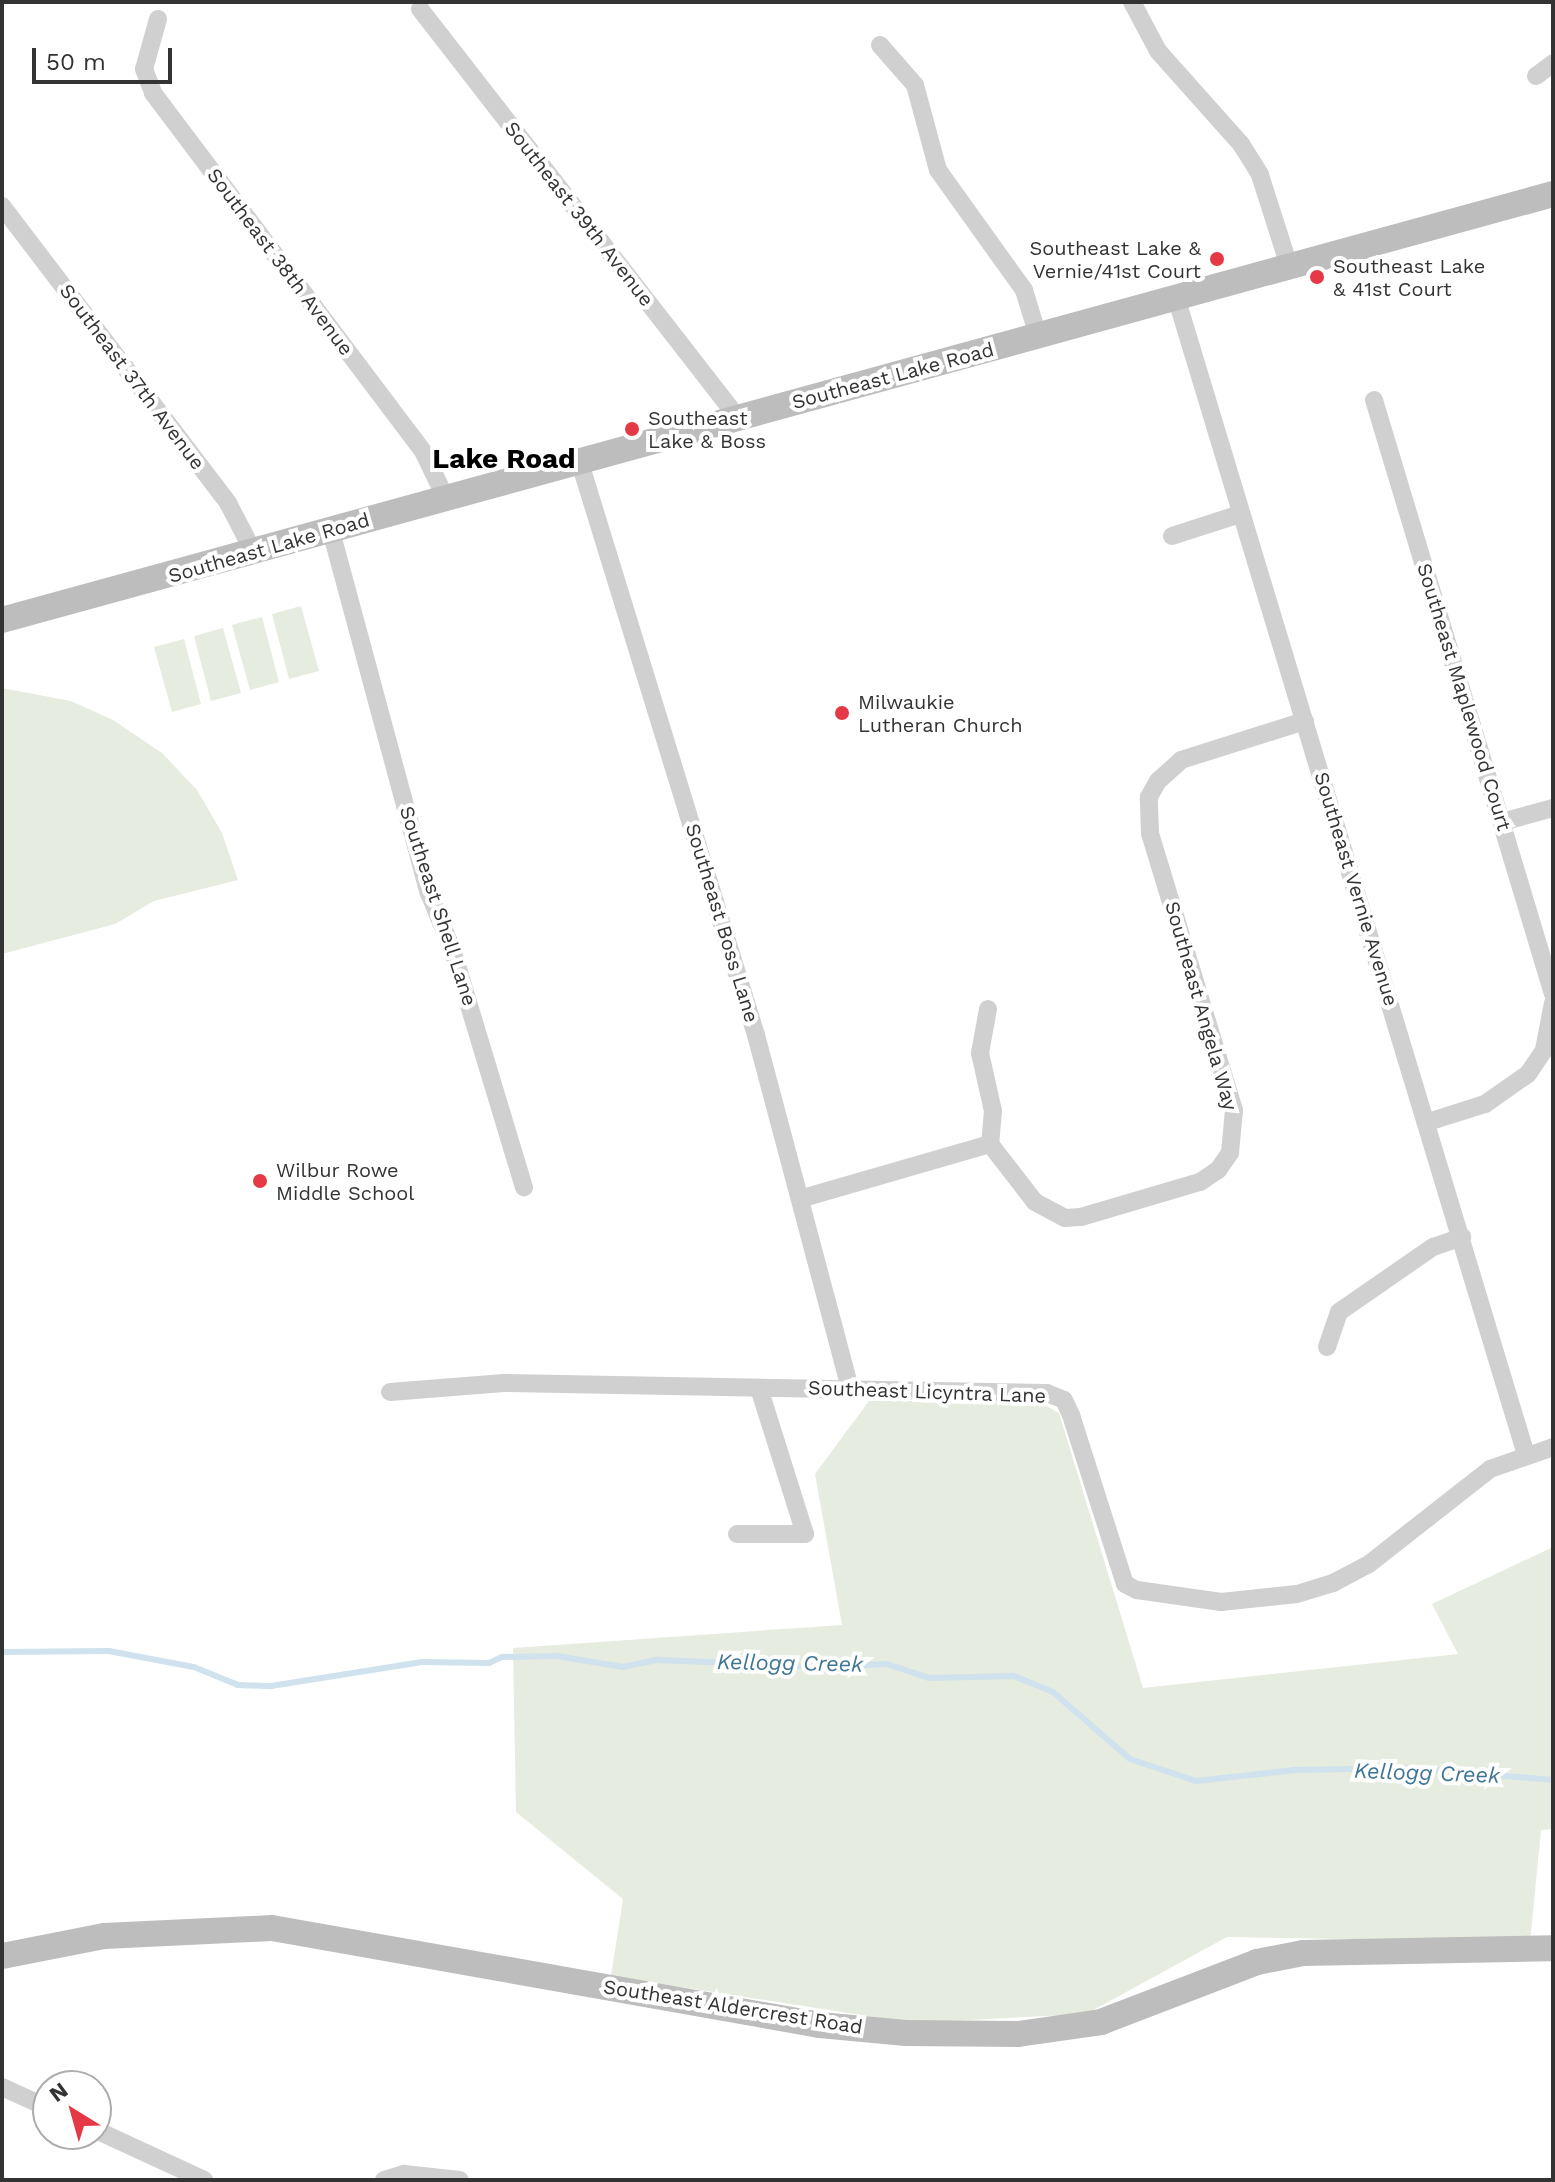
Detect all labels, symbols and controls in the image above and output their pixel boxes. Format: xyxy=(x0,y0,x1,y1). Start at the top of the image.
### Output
scale bar xyxy=(36,32,176,82)
text: 50 m xyxy=(46,48,106,76)
street label: Southeast 39th Avenue xyxy=(499,116,659,312)
street label: Southeast 38th Avenue xyxy=(202,163,358,361)
place label: Southeast Lake & Vernie/41st Court xyxy=(1029,236,1201,283)
marker: Southeast Lake & Vernie/41st Court xyxy=(1208,250,1226,268)
place label: Southeast Lake & 41st Court xyxy=(1333,254,1485,301)
marker: Southeast Lake & 41st Court xyxy=(1308,268,1326,286)
street label: Southeast 37th Avenue xyxy=(54,279,210,475)
street label: Southeast Lake Road xyxy=(789,337,997,415)
place label: Southeast Lake & Boss xyxy=(648,406,766,453)
marker: Southeast Lake & Boss xyxy=(623,420,641,438)
district label: Lake Road xyxy=(432,442,576,476)
street label: Southeast Lake Road xyxy=(166,508,372,588)
street label: Southeast Maplewood Court xyxy=(1412,560,1516,834)
place label: Milwaukie Lutheran Church xyxy=(858,690,1023,737)
marker: Milwaukie Lutheran Church xyxy=(833,704,851,722)
street label: Southeast Vernie Avenue xyxy=(1309,768,1403,1010)
street label: Southeast Shell Lane xyxy=(394,803,482,1009)
street label: Southeast Boss Lane xyxy=(680,821,764,1025)
street label: Southeast Angela Way xyxy=(1159,898,1243,1114)
place label: Wilbur Rowe Middle School xyxy=(276,1158,414,1205)
marker: Wilbur Rowe Middle School xyxy=(251,1172,269,1190)
street label: Southeast Licyntra Lane xyxy=(807,1376,1047,1408)
water label: Kellogg Creek xyxy=(717,1649,863,1677)
water label: Kellogg Creek xyxy=(1353,1757,1501,1789)
street label: Southeast Aldercrest Road xyxy=(601,1975,865,2039)
north arrow xyxy=(32,2070,112,2150)
text: N xyxy=(44,2077,72,2107)

